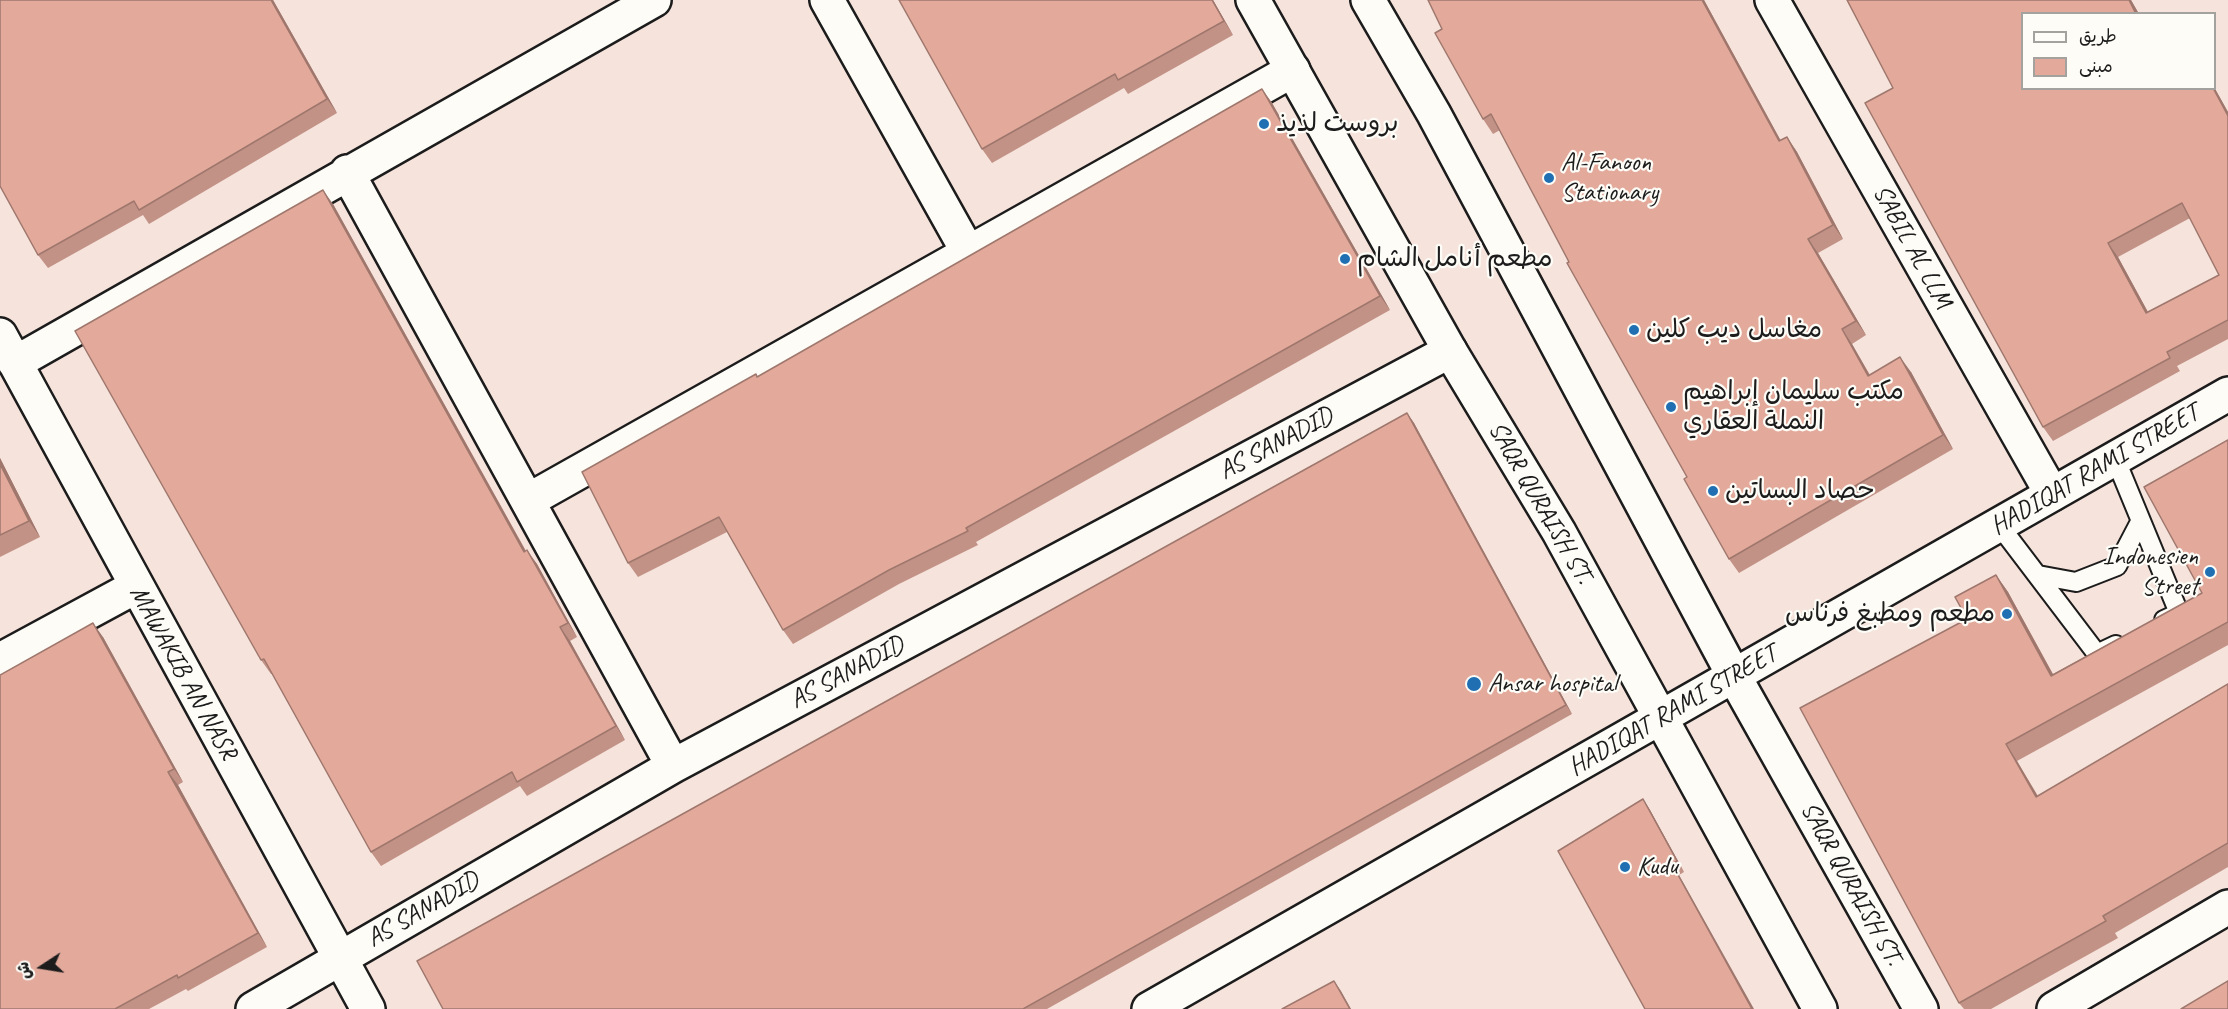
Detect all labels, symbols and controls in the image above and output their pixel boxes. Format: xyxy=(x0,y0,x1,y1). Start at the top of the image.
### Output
legend xyxy=(2021,12,2216,90)
text: طريق xyxy=(2079,25,2117,47)
text: مبنى xyxy=(2079,55,2113,77)
place label: بروست لذيذ xyxy=(1276,108,1399,140)
marker: بروست لذيذ xyxy=(1257,117,1271,131)
place label: Al-Fanoon Stationary xyxy=(1561,147,1658,208)
marker: Al-Fanoon Stationary xyxy=(1542,171,1556,185)
street label: SABIL AL LLM xyxy=(1865,180,1959,314)
place label: مطعم أنامل الشام xyxy=(1357,243,1553,275)
marker: مطعم أنامل الشام xyxy=(1338,252,1352,266)
place label: مغاسل ديب كلين xyxy=(1646,314,1822,346)
marker: مغاسل ديب كلين xyxy=(1627,323,1641,337)
place label: مكتب سليمان إبراهيم النملة العقاري xyxy=(1683,376,1904,437)
street label: HADIQAT RAMI STREET xyxy=(1985,398,2205,542)
marker: مكتب سليمان إبراهيم النملة العقاري xyxy=(1664,400,1678,414)
street label: AS SANADID xyxy=(1214,401,1338,487)
street label: SAQR QURAISH ST. xyxy=(1481,416,1599,590)
place label: حصاد البساتين xyxy=(1725,475,1874,507)
marker: حصاد البساتين xyxy=(1706,484,1720,498)
place label: Indonesien Street xyxy=(2103,541,2198,602)
marker: Indonesien Street xyxy=(2203,565,2217,579)
street label: MAWAKIB AN NASR xyxy=(122,580,244,766)
place label: مطعم ومطبغ فرناس xyxy=(1785,598,1995,630)
marker: مطعم ومطبغ فرناس xyxy=(2000,607,2014,621)
street label: AS SANADID xyxy=(785,630,909,716)
street label: HADIQAT RAMI STREET xyxy=(1563,639,1783,783)
place label: Ansar hospital xyxy=(1488,668,1617,700)
marker: Ansar hospital xyxy=(1465,675,1483,693)
street label: SAQR QURAISH ST. xyxy=(1793,797,1909,971)
place label: Kudu xyxy=(1637,851,1678,883)
marker: Kudu xyxy=(1618,860,1632,874)
street label: AS SANADID xyxy=(361,865,485,955)
north arrow xyxy=(12,937,72,997)
text: ش xyxy=(13,960,36,981)

